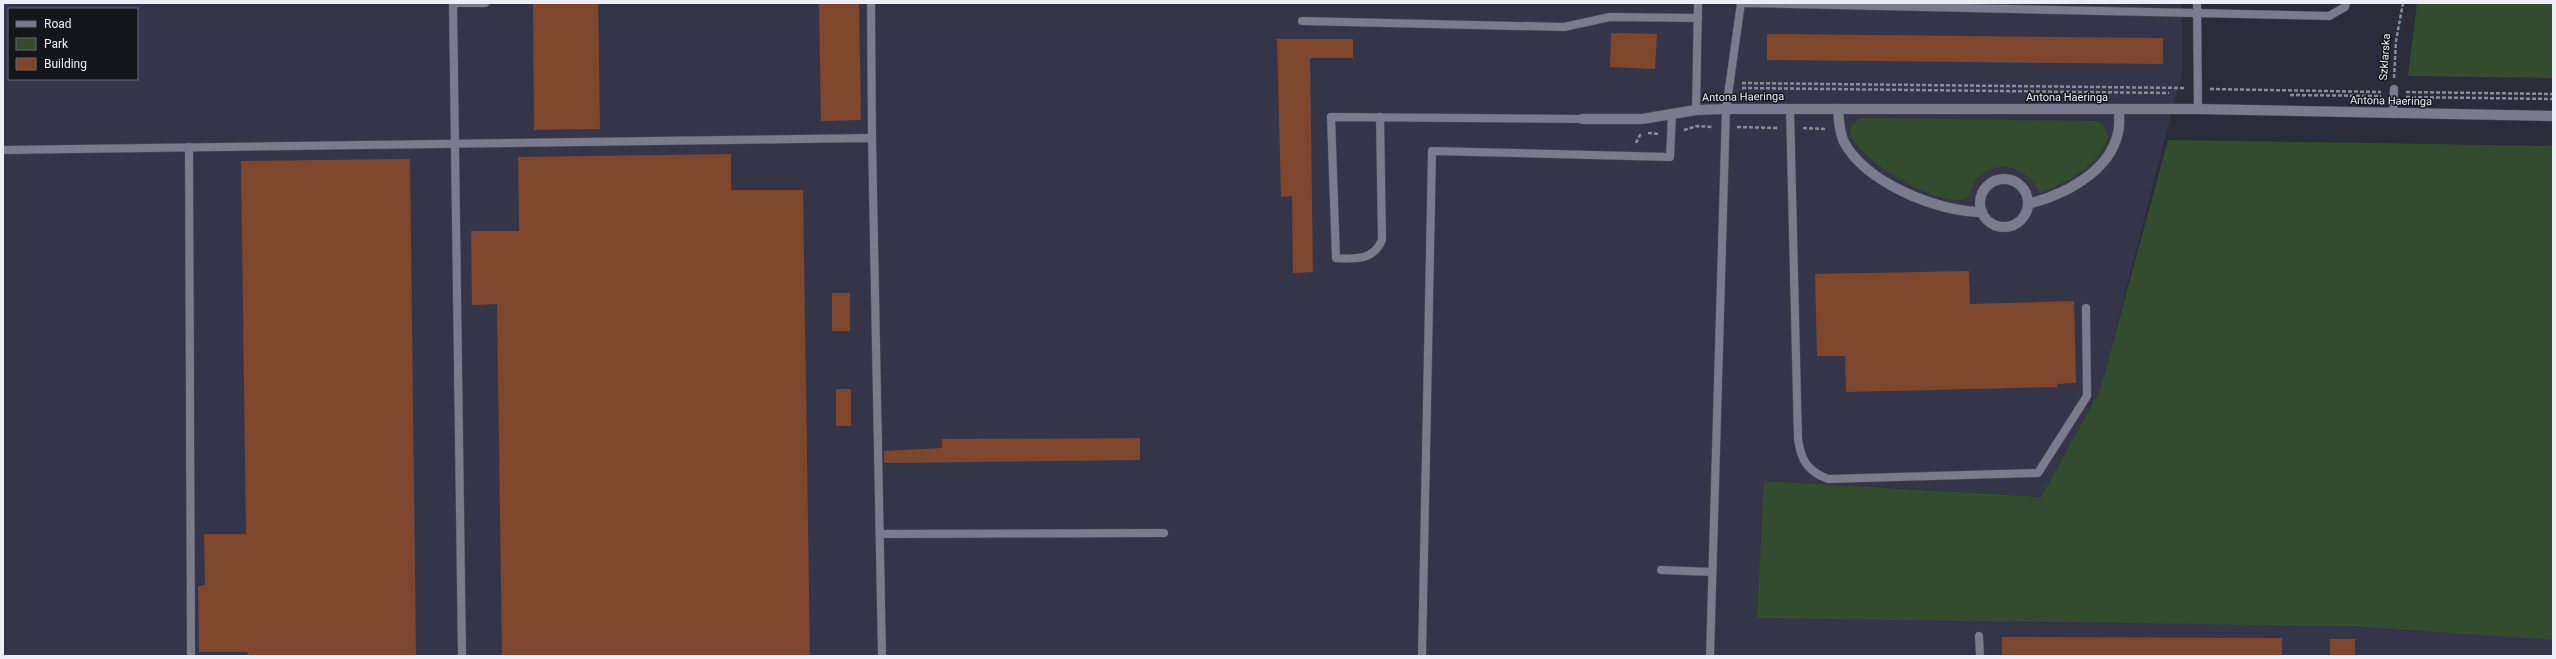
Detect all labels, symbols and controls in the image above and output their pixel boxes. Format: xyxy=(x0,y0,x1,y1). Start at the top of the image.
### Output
legend xyxy=(8,8,138,80)
text: Road xyxy=(44,17,72,31)
street label: Szklarska xyxy=(2377,33,2393,81)
text: Park xyxy=(44,37,69,51)
text: Building xyxy=(44,57,87,71)
street label: Antona Haeringa xyxy=(1702,90,1784,104)
street label: Antona Haeringa xyxy=(2026,91,2108,104)
street label: Antona Haeringa xyxy=(2350,94,2432,108)

